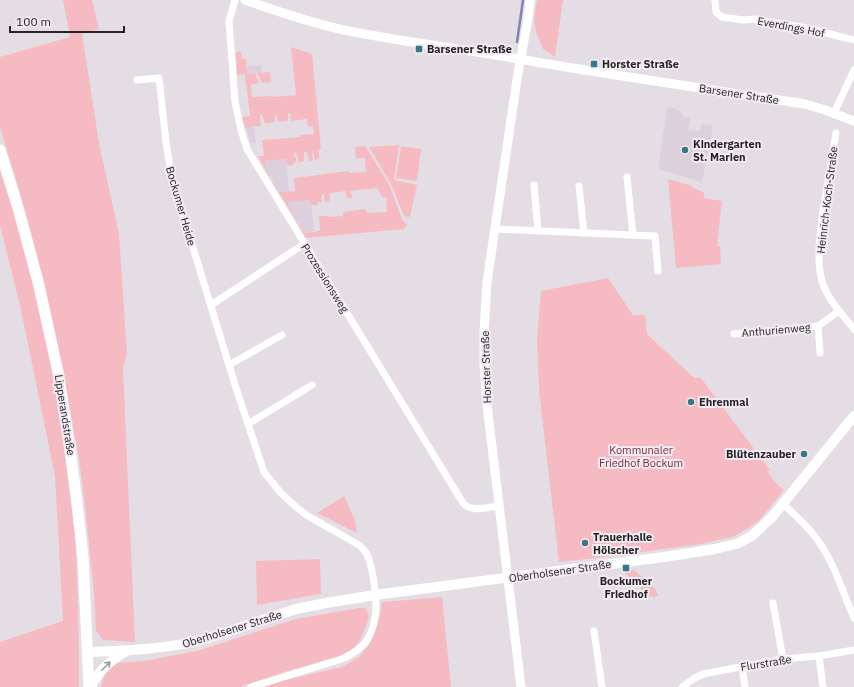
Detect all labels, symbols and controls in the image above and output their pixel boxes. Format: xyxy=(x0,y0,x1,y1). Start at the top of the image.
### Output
scale bar xyxy=(10,8,124,34)
text: 100 m xyxy=(16,14,51,29)
street label: Everdings Hof xyxy=(756,14,826,40)
place label: Barsener Straße xyxy=(427,42,512,56)
marker: Barsener Straße xyxy=(414,44,424,54)
place label: Horster Straße xyxy=(602,57,679,71)
marker: Horster Straße xyxy=(589,59,599,69)
street label: Barsener Straße xyxy=(698,81,780,107)
place label: Kindergarten St. Marien xyxy=(693,137,761,164)
marker: Kindergarten St. Marien xyxy=(680,145,690,155)
street label: Heinrich-Koch-Straße xyxy=(813,146,841,254)
street label: Bockumer Heide xyxy=(163,165,199,247)
street label: Prozessionsweg xyxy=(298,241,352,315)
street label: Anthurienweg xyxy=(741,320,811,340)
street label: Horster Straße xyxy=(478,330,494,404)
street label: Lipperandstraße xyxy=(52,374,78,456)
place label: Ehrenmal xyxy=(699,395,749,409)
marker: Ehrenmal xyxy=(686,397,696,407)
park label: Kommunaler Friedhof Bockum xyxy=(599,443,683,470)
place label: Blütenzauber xyxy=(726,447,797,461)
marker: Blütenzauber xyxy=(799,449,809,459)
place label: Trauerhalle Hölscher xyxy=(593,530,652,557)
marker: Trauerhalle Hölscher xyxy=(580,538,590,548)
street label: Oberholsener Straße xyxy=(508,557,612,585)
marker: Bockumer Friedhof xyxy=(621,563,631,573)
place label: Bockumer Friedhof xyxy=(600,574,653,601)
street label: Oberholsener Straße xyxy=(181,607,283,651)
street label: Flurstraße xyxy=(739,652,793,674)
one-way arrow xyxy=(101,661,111,671)

